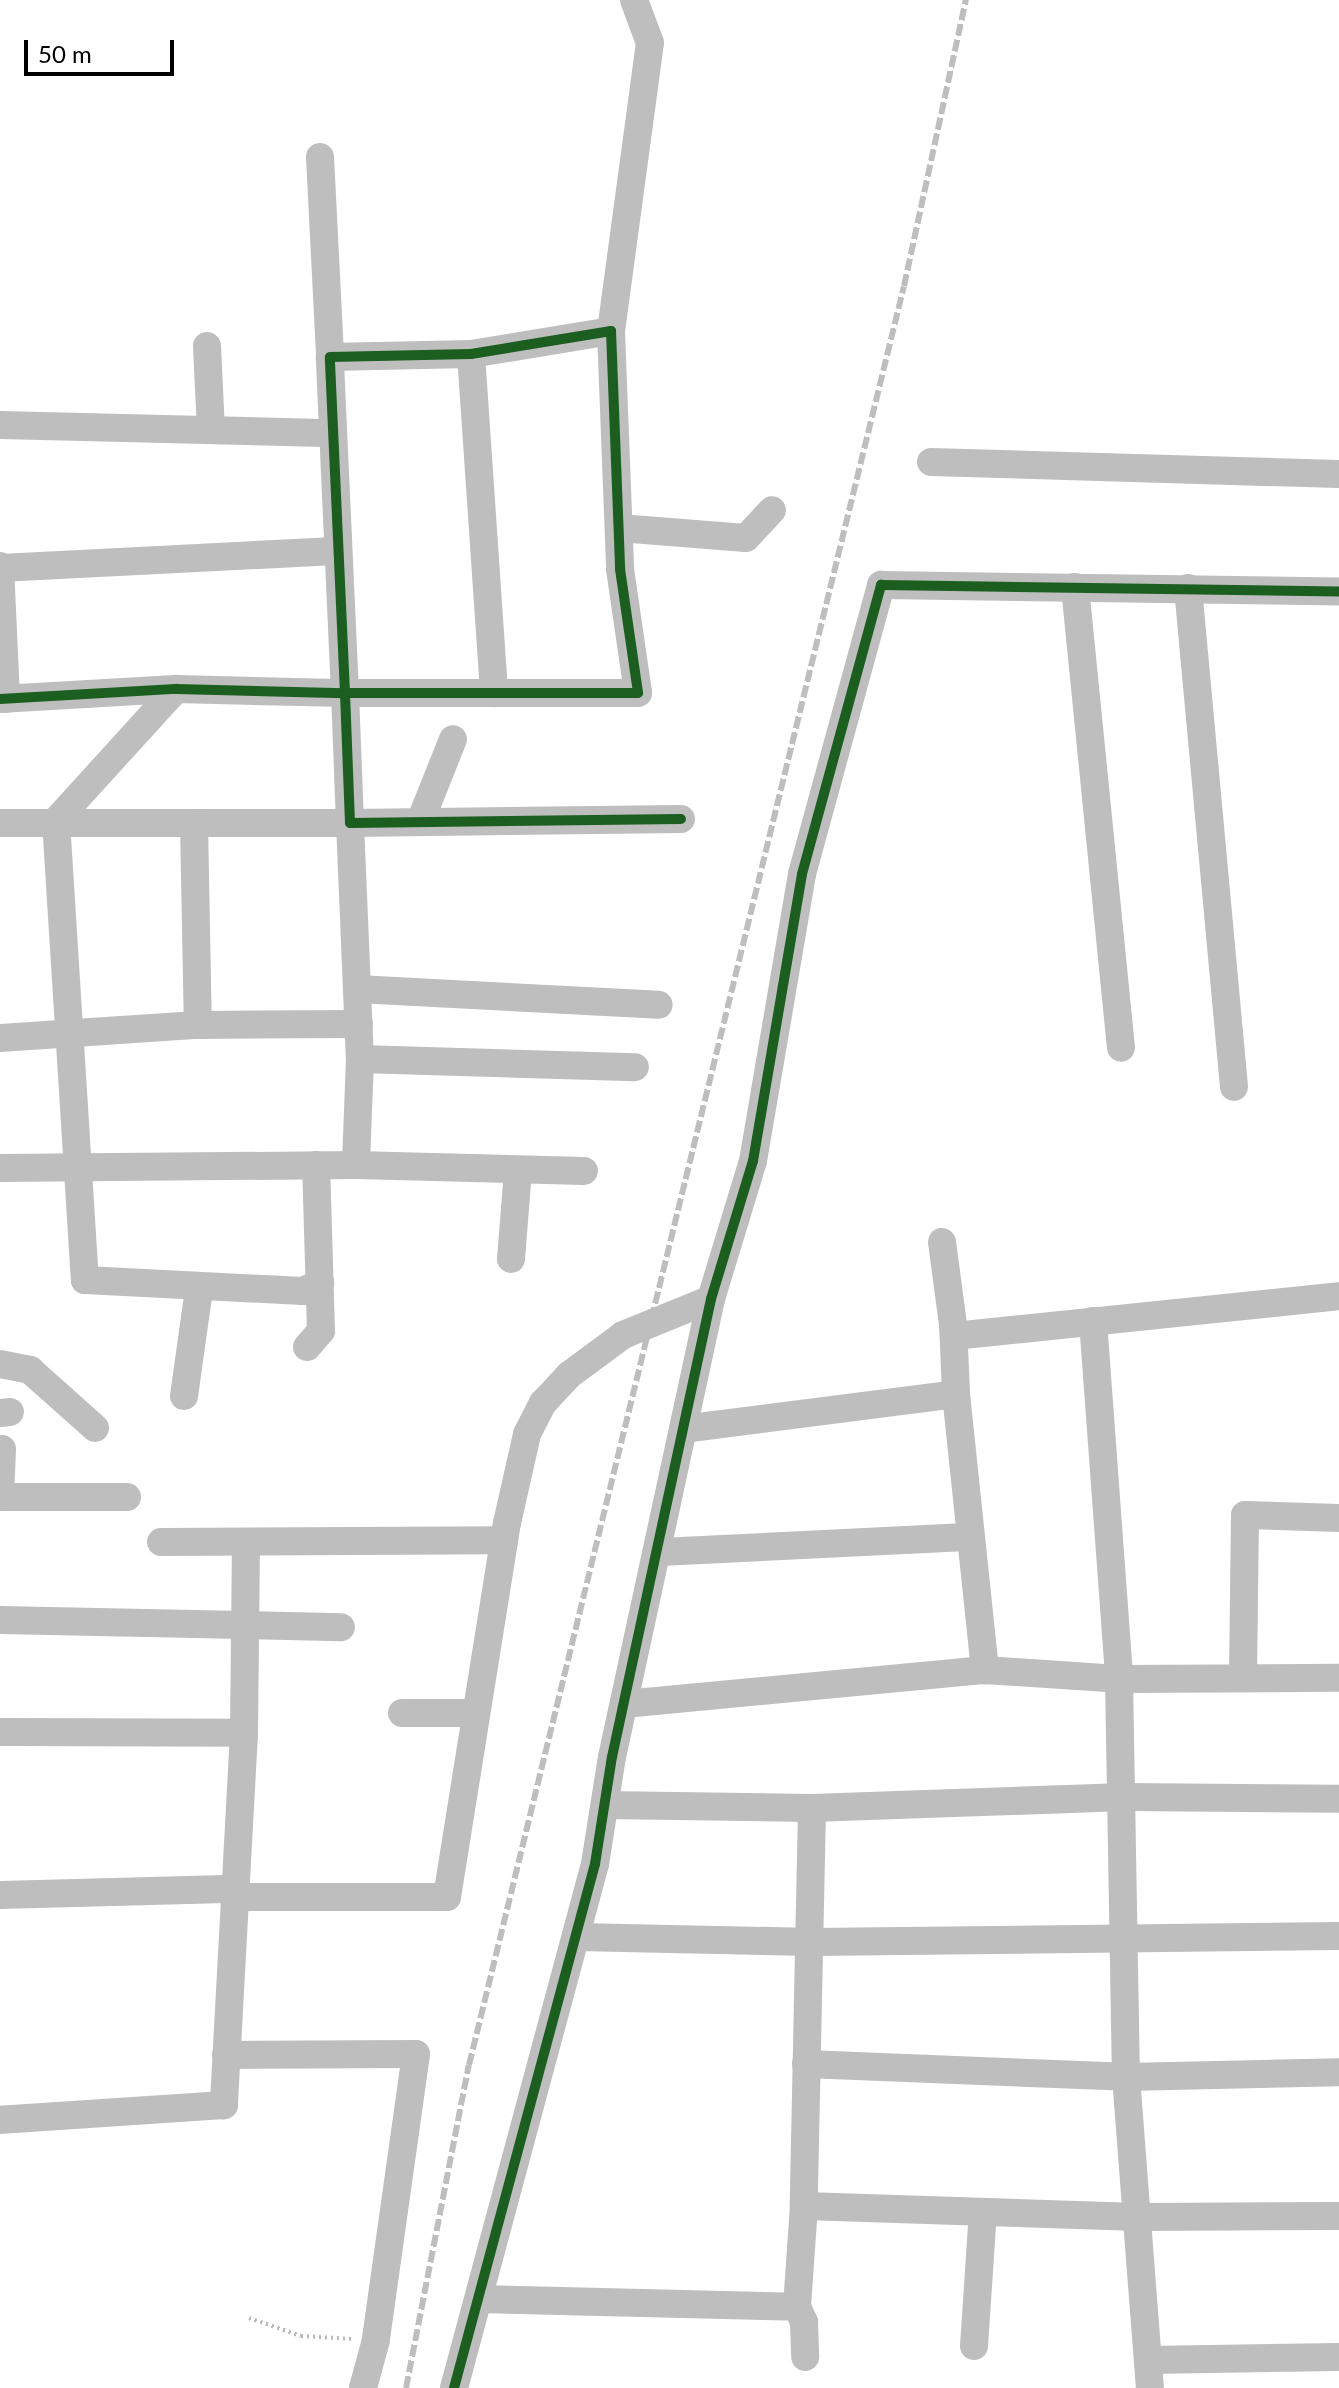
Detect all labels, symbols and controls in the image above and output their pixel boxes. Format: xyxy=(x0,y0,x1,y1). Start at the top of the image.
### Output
scale bar xyxy=(28,24,178,74)
text: 50 m xyxy=(38,39,92,68)

